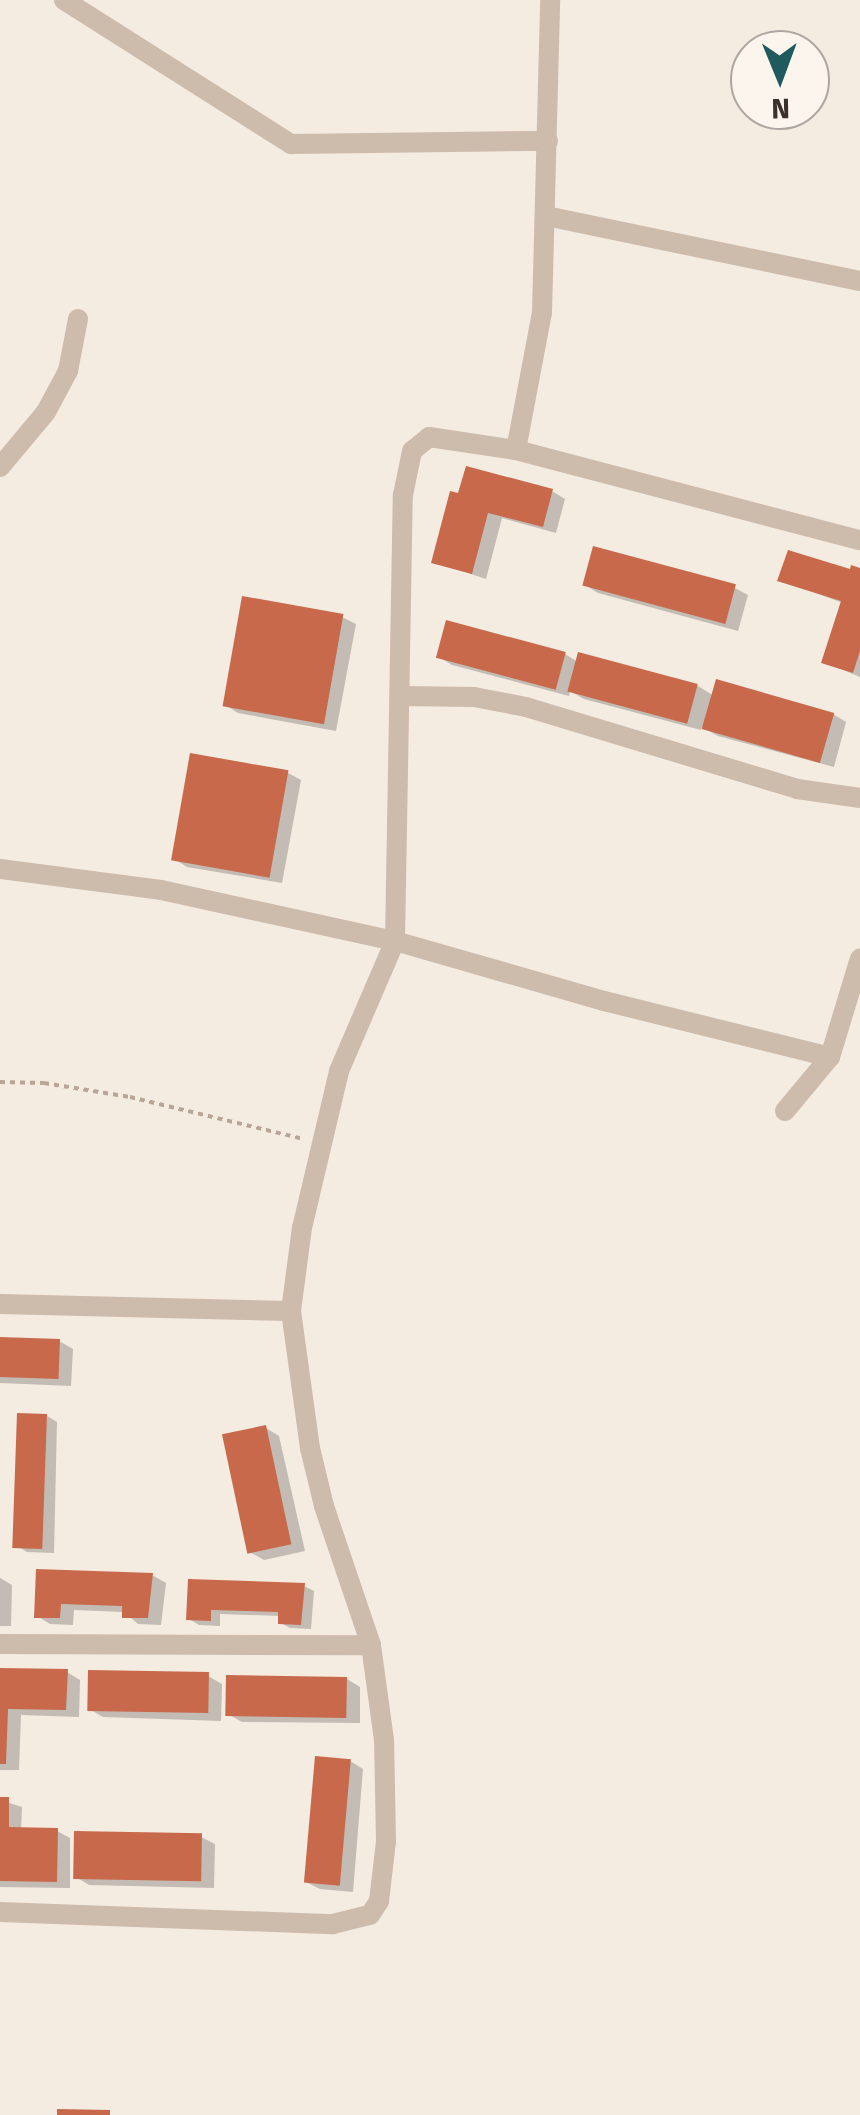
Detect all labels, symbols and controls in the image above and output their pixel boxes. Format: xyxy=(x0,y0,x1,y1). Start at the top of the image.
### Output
north arrow xyxy=(730,30,830,130)
text: N xyxy=(771,92,790,125)

